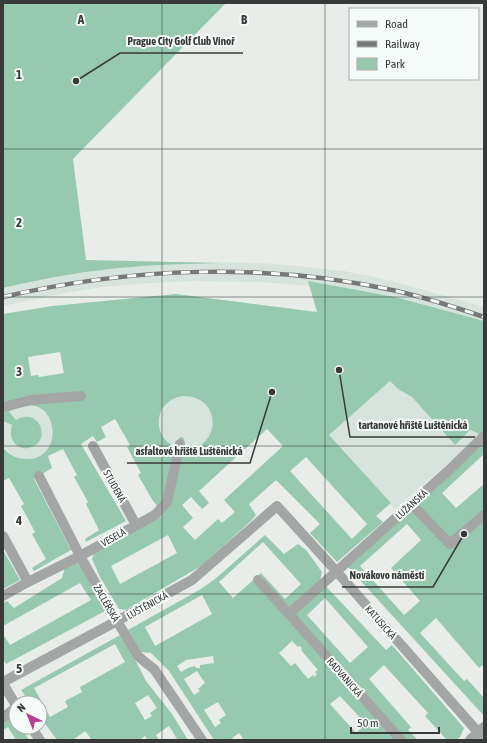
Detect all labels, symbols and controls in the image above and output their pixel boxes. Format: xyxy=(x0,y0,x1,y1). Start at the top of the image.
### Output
legend xyxy=(349,8,479,80)
text: A xyxy=(77,12,85,27)
text: B xyxy=(241,12,248,27)
text: Road xyxy=(385,17,408,31)
callout: Prague City Golf Club Vinoř xyxy=(120,30,243,53)
text: Prague City Golf Club Vinoř xyxy=(128,35,235,47)
text: Railway xyxy=(385,37,420,51)
text: Park xyxy=(385,57,406,71)
text: 1 xyxy=(16,67,22,82)
text: 2 xyxy=(16,215,22,230)
text: 3 xyxy=(16,364,22,379)
callout: tartanové hřiště Luštěnická xyxy=(350,414,475,437)
text: tartanové hřiště Luštěnická xyxy=(358,419,467,431)
callout: asfaltové hřiště Luštěnická xyxy=(127,440,250,463)
text: asfaltové hřiště Luštěnická xyxy=(135,445,243,457)
street label: STUDENÁ xyxy=(101,468,128,504)
street label: LUŽANSKÁ xyxy=(393,487,430,522)
text: 4 xyxy=(15,513,22,528)
street label: VESELÁ xyxy=(99,526,128,549)
callout: Novákovo náměstí xyxy=(342,564,433,587)
text: Novákovo náměstí xyxy=(350,569,425,581)
street label: ŽACLÉŘSKÁ xyxy=(92,583,122,624)
street label: LUŠTĚNICKÁ xyxy=(125,590,170,621)
street label: KATUSICKÁ xyxy=(363,603,398,641)
street label: RADVANICKÁ xyxy=(325,656,365,699)
text: 5 xyxy=(16,661,22,676)
north arrow xyxy=(8,695,48,735)
text: N xyxy=(15,701,28,714)
scale bar xyxy=(351,709,439,735)
text: 50 m xyxy=(357,716,379,730)

